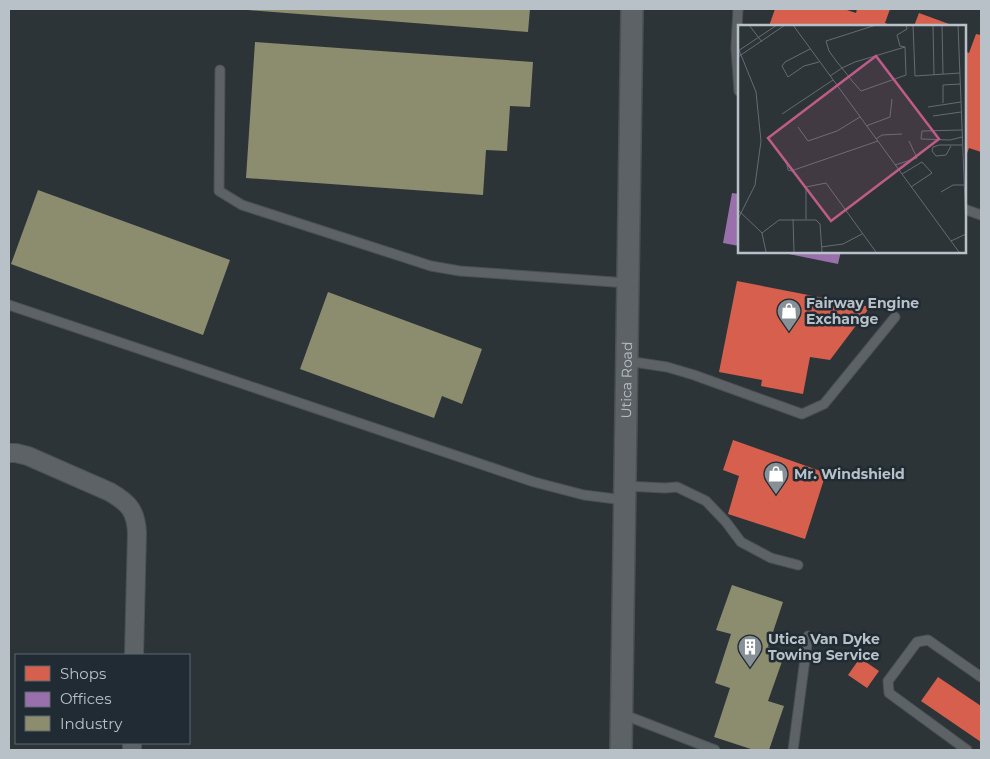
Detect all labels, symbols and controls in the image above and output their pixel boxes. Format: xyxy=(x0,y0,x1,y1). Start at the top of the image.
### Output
inset map xyxy=(738,25,965,252)
place label: Fairway Engine Exchange xyxy=(806,294,919,328)
shop icon: Fairway Engine Exchange xyxy=(776,298,802,332)
street label: Utica Road xyxy=(617,341,636,419)
shop icon: Mr. Windshield xyxy=(763,461,789,495)
place label: Mr. Windshield xyxy=(794,465,905,483)
place label: Utica Van Dyke Towing Service xyxy=(768,630,880,664)
building icon: Utica Van Dyke Towing Service xyxy=(737,634,763,668)
legend xyxy=(15,654,190,744)
text: Shops xyxy=(60,664,106,683)
text: Offices xyxy=(60,689,112,708)
text: Industry xyxy=(60,714,123,733)

